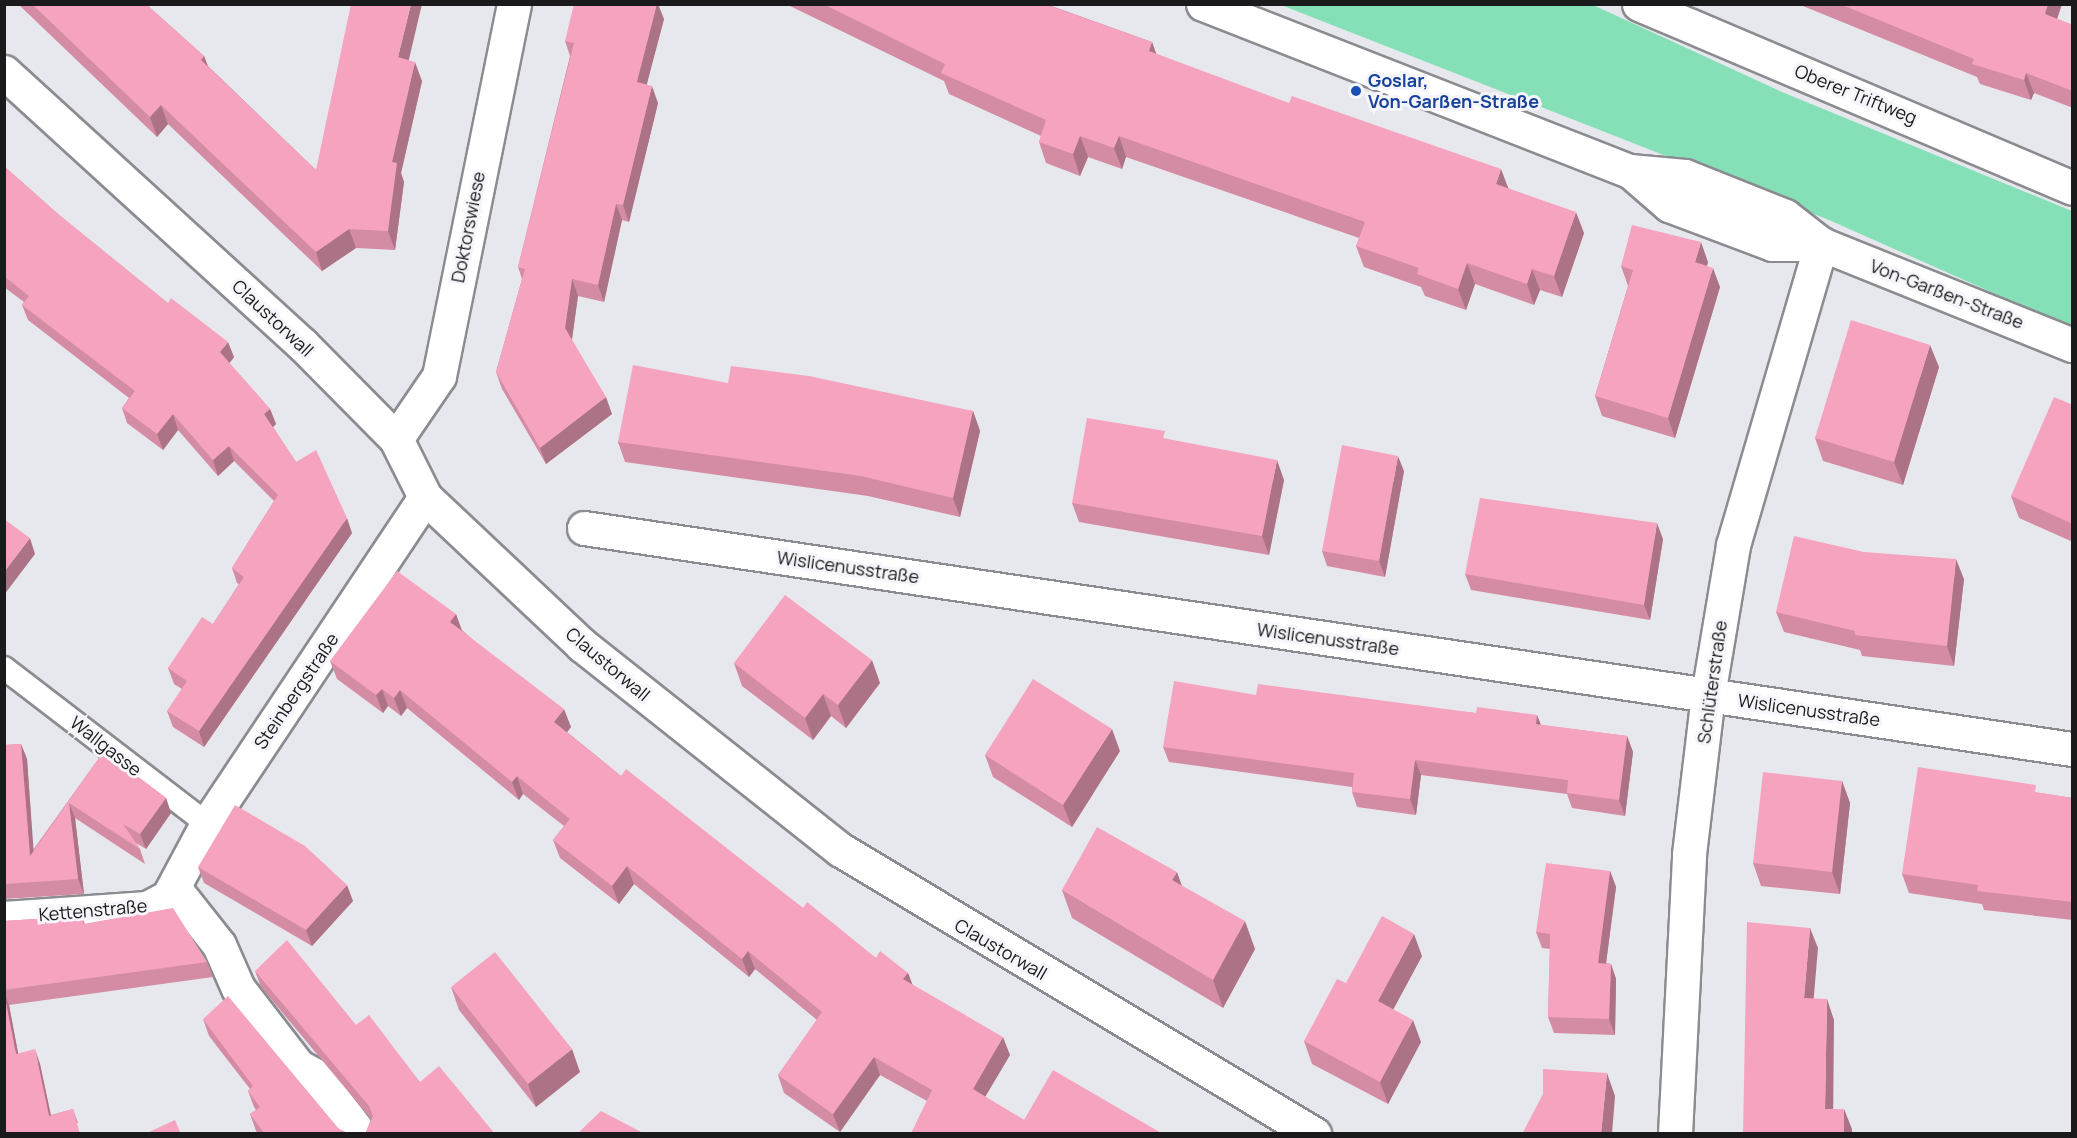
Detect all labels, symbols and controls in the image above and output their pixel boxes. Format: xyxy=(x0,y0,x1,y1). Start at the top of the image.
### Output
street label: Oberer Triftweg xyxy=(1792,60,1920,128)
place label: Goslar, Von-Garßen-Straße xyxy=(1368,70,1539,112)
marker: Goslar, Von-Garßen-Straße xyxy=(1349,84,1363,98)
street label: Doktorswiese xyxy=(447,170,489,284)
street label: Von-Garßen-Straße xyxy=(1867,255,2027,333)
street label: Claustorwall xyxy=(228,275,318,361)
street label: Wislicenusstraße xyxy=(775,546,921,588)
street label: Wislicenusstraße xyxy=(1255,618,1401,660)
street label: Schlüterstraße xyxy=(1693,619,1731,745)
street label: Claustorwall xyxy=(562,623,654,705)
street label: Steinbergstraße xyxy=(249,629,343,753)
street label: Wislicenusstraße xyxy=(1736,689,1882,731)
street label: Wallgasse xyxy=(66,711,146,781)
street label: Kettenstraße xyxy=(38,894,148,926)
street label: Claustorwall xyxy=(951,914,1051,984)

